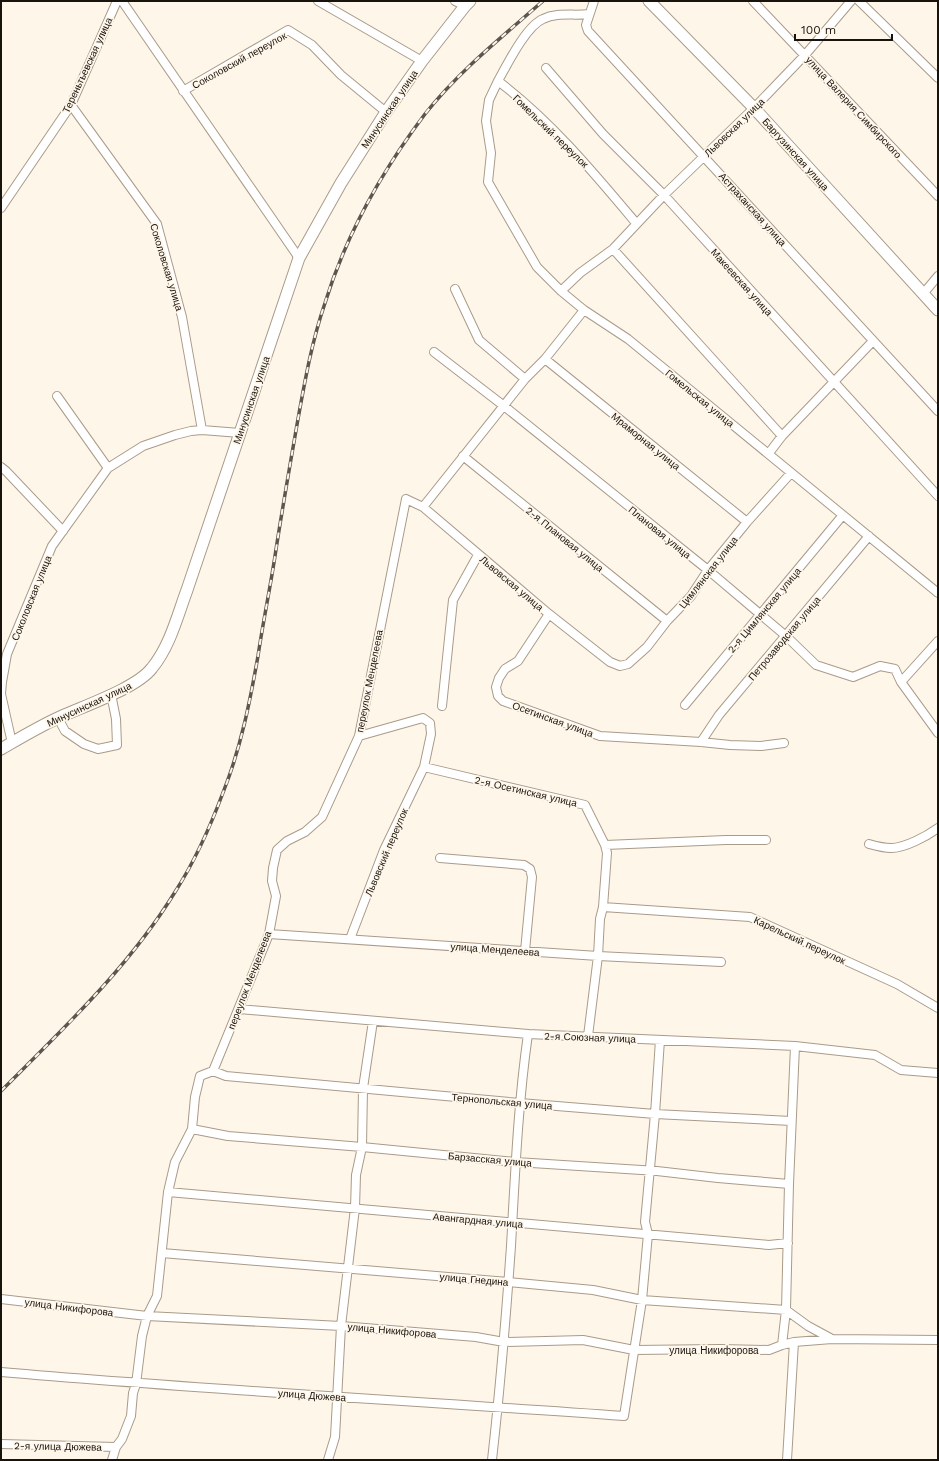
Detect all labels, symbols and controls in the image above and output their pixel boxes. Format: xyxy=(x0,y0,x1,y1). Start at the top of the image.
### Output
street label: Тереньтьевская улица xyxy=(60,15,115,115)
scale bar xyxy=(795,16,892,42)
text: 100 m xyxy=(801,23,836,37)
street label: Соколовский переулок xyxy=(190,30,289,91)
street label: улица Валерия Симбирского xyxy=(804,54,904,161)
street label: Минусинская улица xyxy=(359,68,420,150)
street label: Гомельский переулок xyxy=(511,93,591,171)
street label: Львовская улица xyxy=(702,96,767,159)
street label: Баргузинская улица xyxy=(760,116,831,193)
street label: Астраханская улица xyxy=(717,170,789,249)
street label: Соколовская улица xyxy=(148,222,185,313)
street label: Макеевская улица xyxy=(709,247,775,318)
street label: Минусинская улица xyxy=(231,355,272,445)
street label: Гомельская улица xyxy=(663,367,736,430)
street label: Мраморная улица xyxy=(609,410,682,473)
street label: Плановая улица xyxy=(626,504,693,561)
street label: 2-я Плановая улица xyxy=(524,505,606,574)
street label: Цимлянская улица xyxy=(677,534,740,610)
street label: Соколовская улица xyxy=(9,554,54,642)
street label: Львовская улица xyxy=(478,554,546,613)
street label: 2-я Цимлянская улица xyxy=(726,565,803,655)
street label: Петрозаводская улица xyxy=(746,594,823,682)
street label: переулок Менделеева xyxy=(354,628,385,733)
street label: Минусинская улица xyxy=(45,680,134,729)
street label: Осетинская улица xyxy=(511,700,595,739)
street label: 2-я Осетинская улица xyxy=(474,774,579,809)
street label: Львовский переулок xyxy=(363,806,410,898)
street label: Карельский переулок xyxy=(752,914,848,967)
street label: переулок Менделеева xyxy=(226,929,273,1031)
street label: улица Менделеева xyxy=(450,941,540,958)
street label: 2-я Союзная улица xyxy=(544,1030,636,1045)
street label: Тернопольская улица xyxy=(451,1092,553,1111)
street label: Барзасская улица xyxy=(448,1150,533,1169)
street label: Авангардная улица xyxy=(432,1211,524,1230)
street label: улица Гнедина xyxy=(439,1271,509,1288)
street label: улица Никифорова xyxy=(24,1297,114,1318)
street label: улица Никифорова xyxy=(347,1321,437,1340)
street label: улица Никифорова xyxy=(669,1345,759,1356)
street label: улица Дюжева xyxy=(278,1388,347,1403)
street label: 2-я улица Дюжева xyxy=(14,1440,102,1453)

